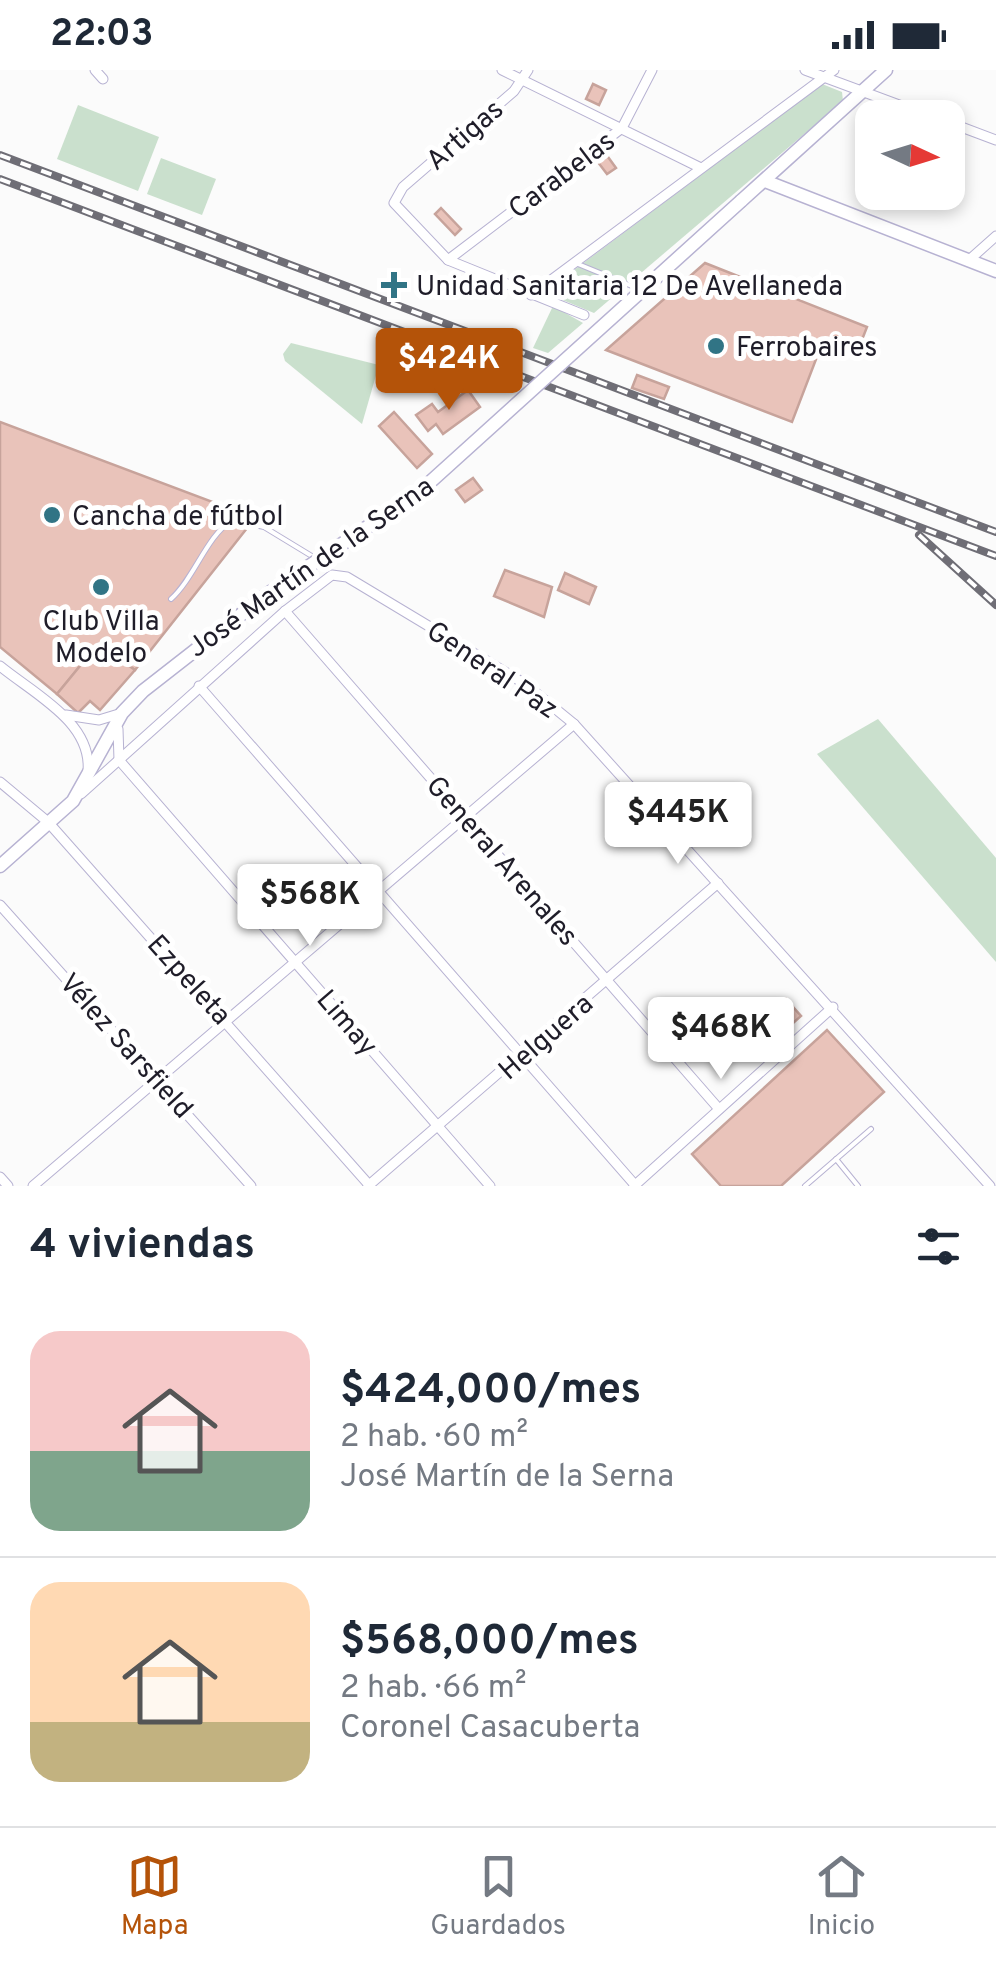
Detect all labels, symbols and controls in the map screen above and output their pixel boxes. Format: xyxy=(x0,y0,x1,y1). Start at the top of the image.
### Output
text: 22:03 xyxy=(50,11,153,60)
street label: Artigas xyxy=(420,93,512,180)
north arrow xyxy=(855,100,965,210)
map controls xyxy=(855,100,965,210)
street label: Carabelas xyxy=(502,124,623,228)
place label: Unidad Sanitaria 12 De Avellaneda xyxy=(416,270,843,306)
marker: Unidad Sanitaria 12 De Avellaneda xyxy=(381,272,407,298)
pin: $424K xyxy=(379,328,519,413)
place label: Ferrobaires xyxy=(736,331,877,367)
marker: Ferrobaires xyxy=(705,335,727,357)
text: $424K xyxy=(398,340,500,380)
street label: José Martín de la Serna xyxy=(182,470,442,667)
place label: Cancha de fútbol xyxy=(72,500,284,536)
marker: Cancha de fútbol xyxy=(41,504,63,526)
marker: Club Villa Modelo xyxy=(90,576,112,598)
place label: Club Villa Modelo xyxy=(42,605,160,673)
street label: General Paz xyxy=(419,614,564,729)
street label: General Arenales xyxy=(417,769,585,955)
pin: $445K xyxy=(608,782,748,867)
text: $445K xyxy=(627,794,729,834)
pin: $568K xyxy=(240,864,380,949)
text: $568K xyxy=(259,876,361,916)
street label: Ezpeleta xyxy=(138,928,238,1034)
street label: Vélez Sarsfield xyxy=(50,967,200,1127)
street label: Limay xyxy=(307,983,384,1064)
street label: Helguera xyxy=(492,987,602,1089)
pin: $468K xyxy=(651,997,791,1082)
text: $468K xyxy=(670,1009,772,1049)
icon: filters xyxy=(911,1219,966,1274)
text: 4 viviendas xyxy=(30,1220,255,1273)
text: $424,000/mes xyxy=(340,1365,641,1418)
icon: home xyxy=(110,1371,230,1491)
text: 2 hab. · 60 m² xyxy=(340,1418,528,1458)
text: José Martín de la Serna xyxy=(340,1458,674,1498)
text: $568,000/mes xyxy=(340,1616,639,1669)
icon: home xyxy=(110,1622,230,1742)
text: 2 hab. · 66 m² xyxy=(340,1669,527,1709)
text: Coronel Casacuberta xyxy=(340,1709,640,1749)
tab: Mapa xyxy=(121,1849,189,1945)
tab: Guardados xyxy=(430,1849,566,1945)
tab: Inicio xyxy=(808,1849,875,1945)

